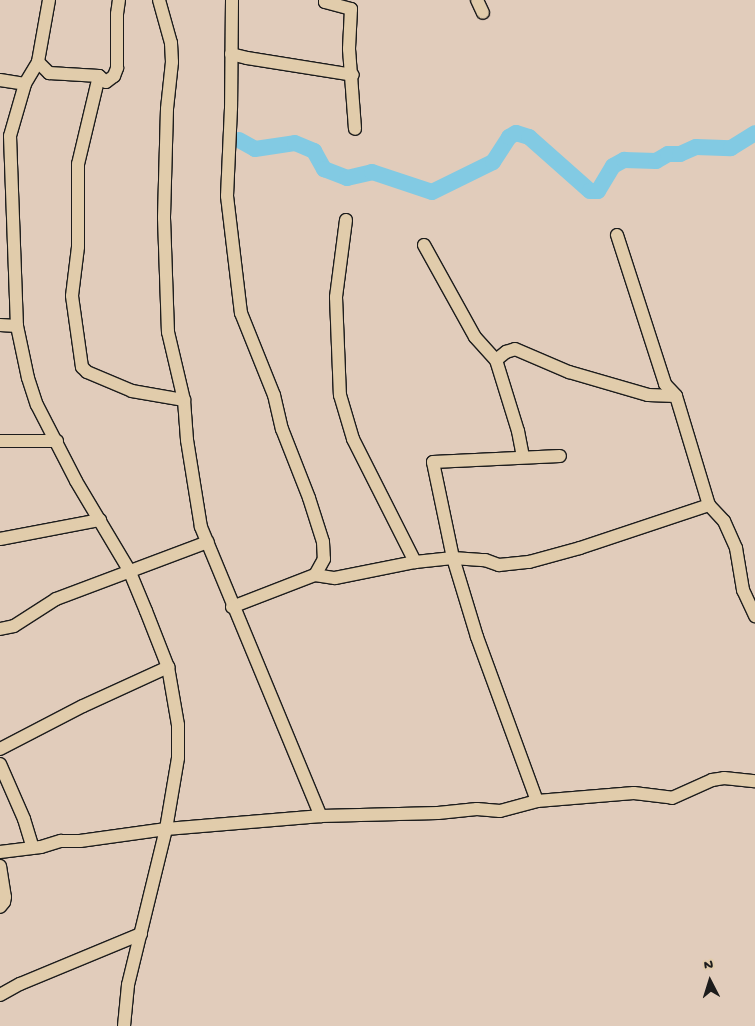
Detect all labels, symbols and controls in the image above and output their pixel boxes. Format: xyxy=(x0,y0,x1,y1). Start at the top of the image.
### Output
north arrow xyxy=(685,956,735,1006)
text: N xyxy=(703,957,714,974)

